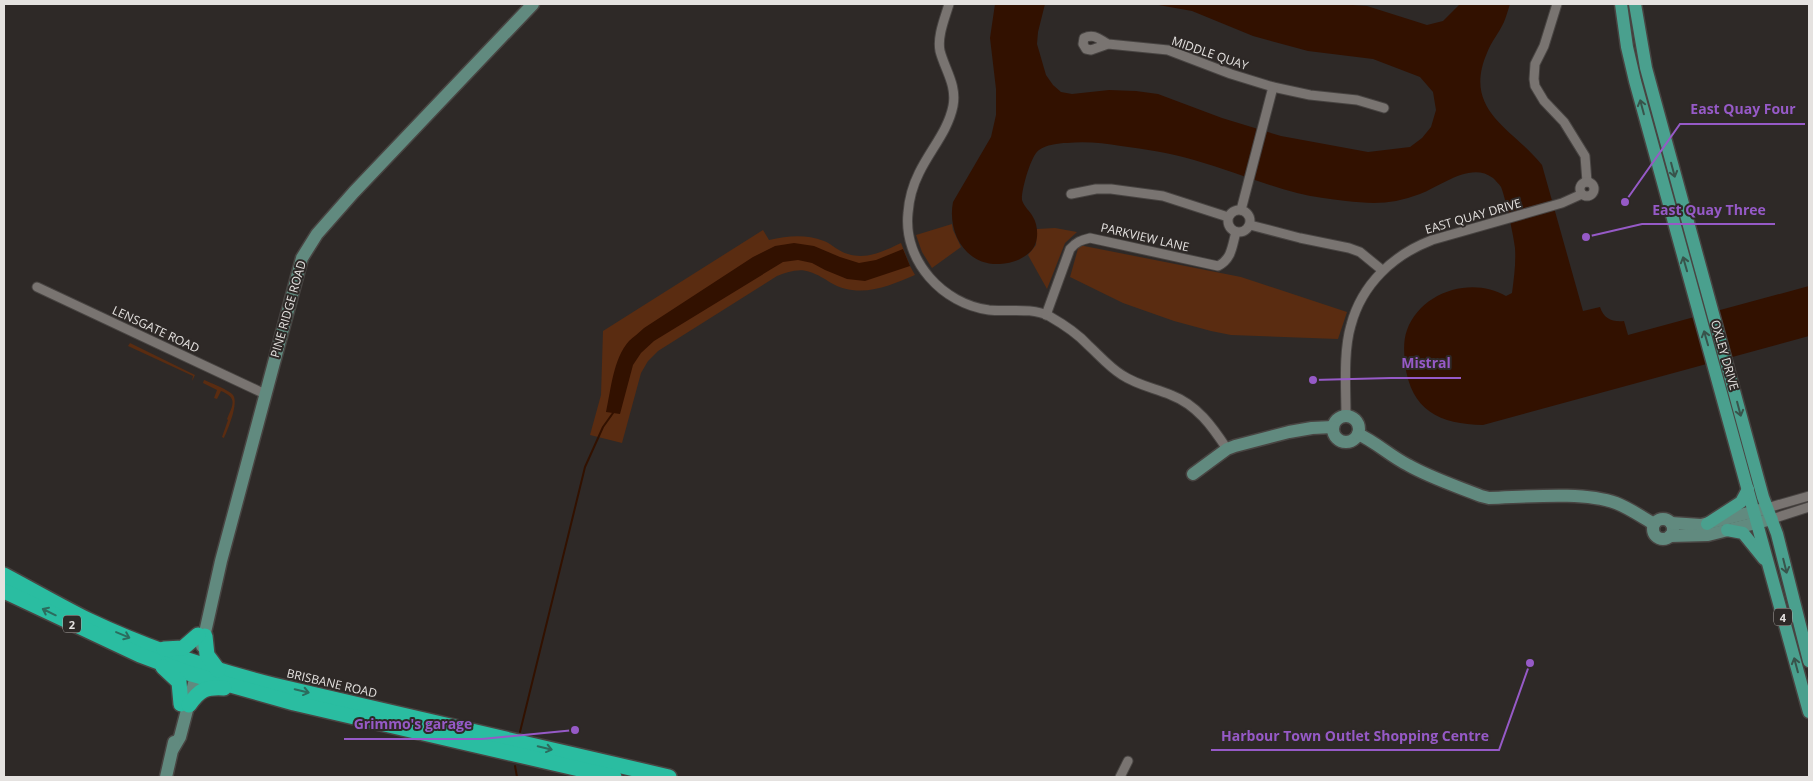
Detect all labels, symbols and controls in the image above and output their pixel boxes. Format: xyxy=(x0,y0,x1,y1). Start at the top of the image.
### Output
street label: MIDDLE QUAY xyxy=(1169,32,1251,74)
callout: East Quay Four xyxy=(1680,95,1805,124)
one-way arrow xyxy=(1637,99,1646,115)
text: East Quay Four xyxy=(1690,99,1796,118)
one-way arrow xyxy=(1669,162,1679,178)
street label: EAST QUAY DRIVE xyxy=(1423,194,1523,238)
callout: East Quay Three xyxy=(1642,195,1775,224)
text: East Quay Three xyxy=(1652,200,1766,219)
street label: PARKVIEW LANE xyxy=(1099,219,1191,255)
one-way arrow xyxy=(1680,256,1689,272)
street label: PINE RIDGE ROAD xyxy=(266,258,310,360)
street label: LENSGATE ROAD xyxy=(110,301,202,357)
street label: OXLEY DRIVE xyxy=(1707,318,1743,392)
one-way arrow xyxy=(1701,331,1710,347)
callout: Mistral xyxy=(1391,349,1461,378)
text: Mistral xyxy=(1401,353,1451,372)
one-way arrow xyxy=(1735,401,1744,417)
one-way arrow xyxy=(1781,557,1790,573)
one-way arrow xyxy=(41,607,56,617)
road number: 4 xyxy=(1774,608,1792,626)
road number: 2 xyxy=(63,616,81,632)
one-way arrow xyxy=(115,630,130,640)
one-way arrow xyxy=(1791,657,1801,673)
street label: BRISBANE ROAD xyxy=(285,664,379,702)
one-way arrow xyxy=(293,687,309,696)
callout: Grimmo's garage xyxy=(344,710,482,739)
text: Grimmo's garage xyxy=(354,714,472,733)
callout: Harbour Town Outlet Shopping Centre xyxy=(1211,721,1499,750)
text: Harbour Town Outlet Shopping Centre xyxy=(1221,726,1489,745)
one-way arrow xyxy=(537,744,553,753)

